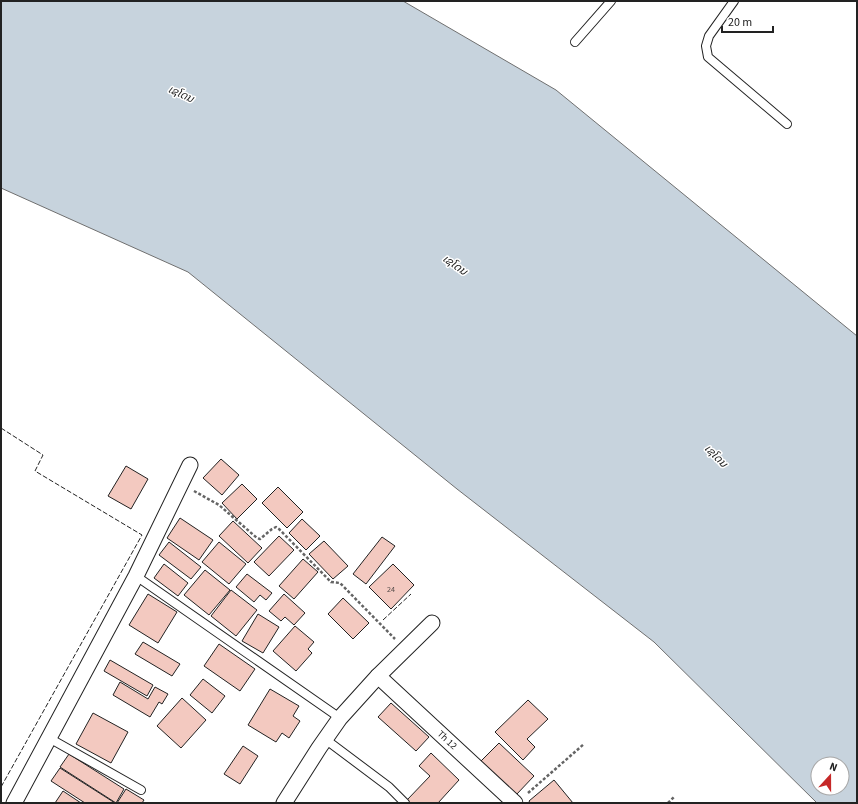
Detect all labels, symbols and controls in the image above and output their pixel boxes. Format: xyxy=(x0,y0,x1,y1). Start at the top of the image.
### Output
scale bar xyxy=(722,8,773,34)
text: 20 m xyxy=(728,14,752,31)
water label: ເຊໂດນ xyxy=(166,82,197,107)
water label: ເຊໂດນ xyxy=(440,251,471,280)
water label: ເຊໂດນ xyxy=(701,441,732,472)
house number: 24 xyxy=(387,584,395,595)
street label: Th 12 xyxy=(434,727,460,753)
north arrow xyxy=(810,756,850,796)
text: N xyxy=(827,759,840,775)

